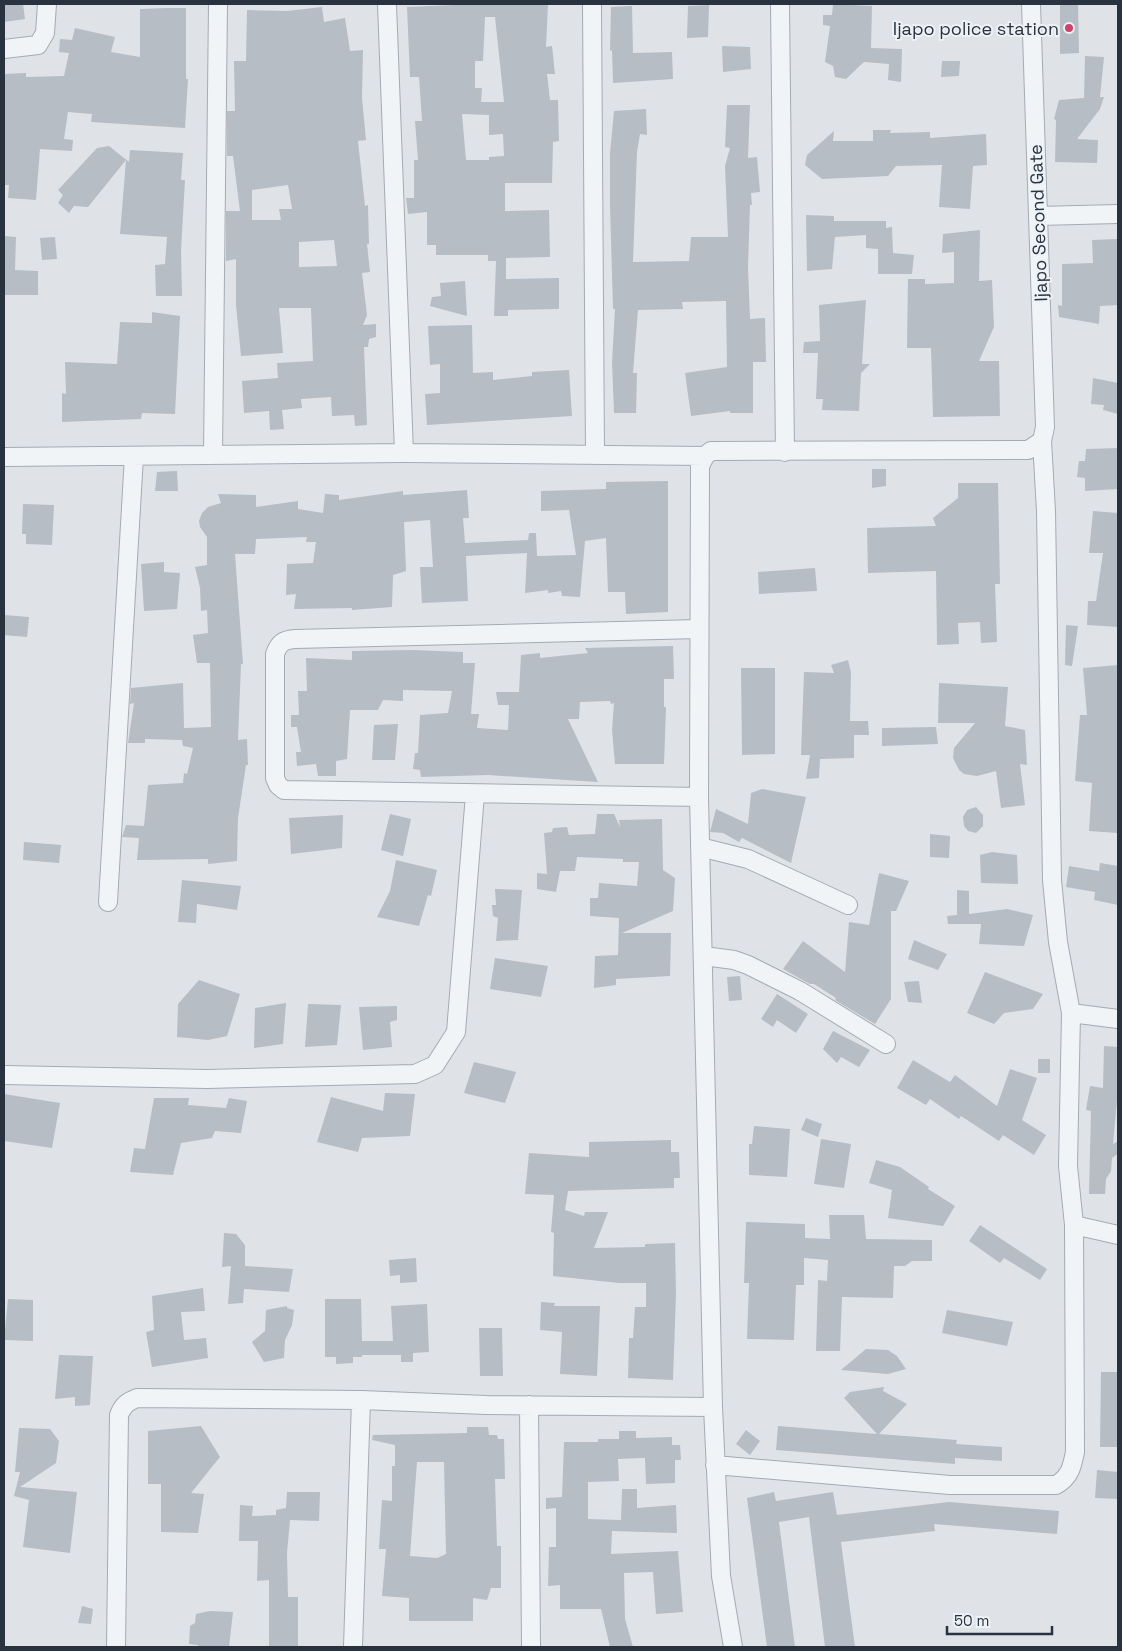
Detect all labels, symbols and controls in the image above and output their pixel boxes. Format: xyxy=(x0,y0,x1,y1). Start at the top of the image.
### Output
place label: Ijapo police station xyxy=(893,17,1059,40)
marker: Ijapo police station xyxy=(1063,22,1075,34)
street label: Ijapo Second Gate xyxy=(1024,144,1052,302)
scale bar xyxy=(947,1604,1052,1636)
text: 50 m xyxy=(954,1611,989,1630)

